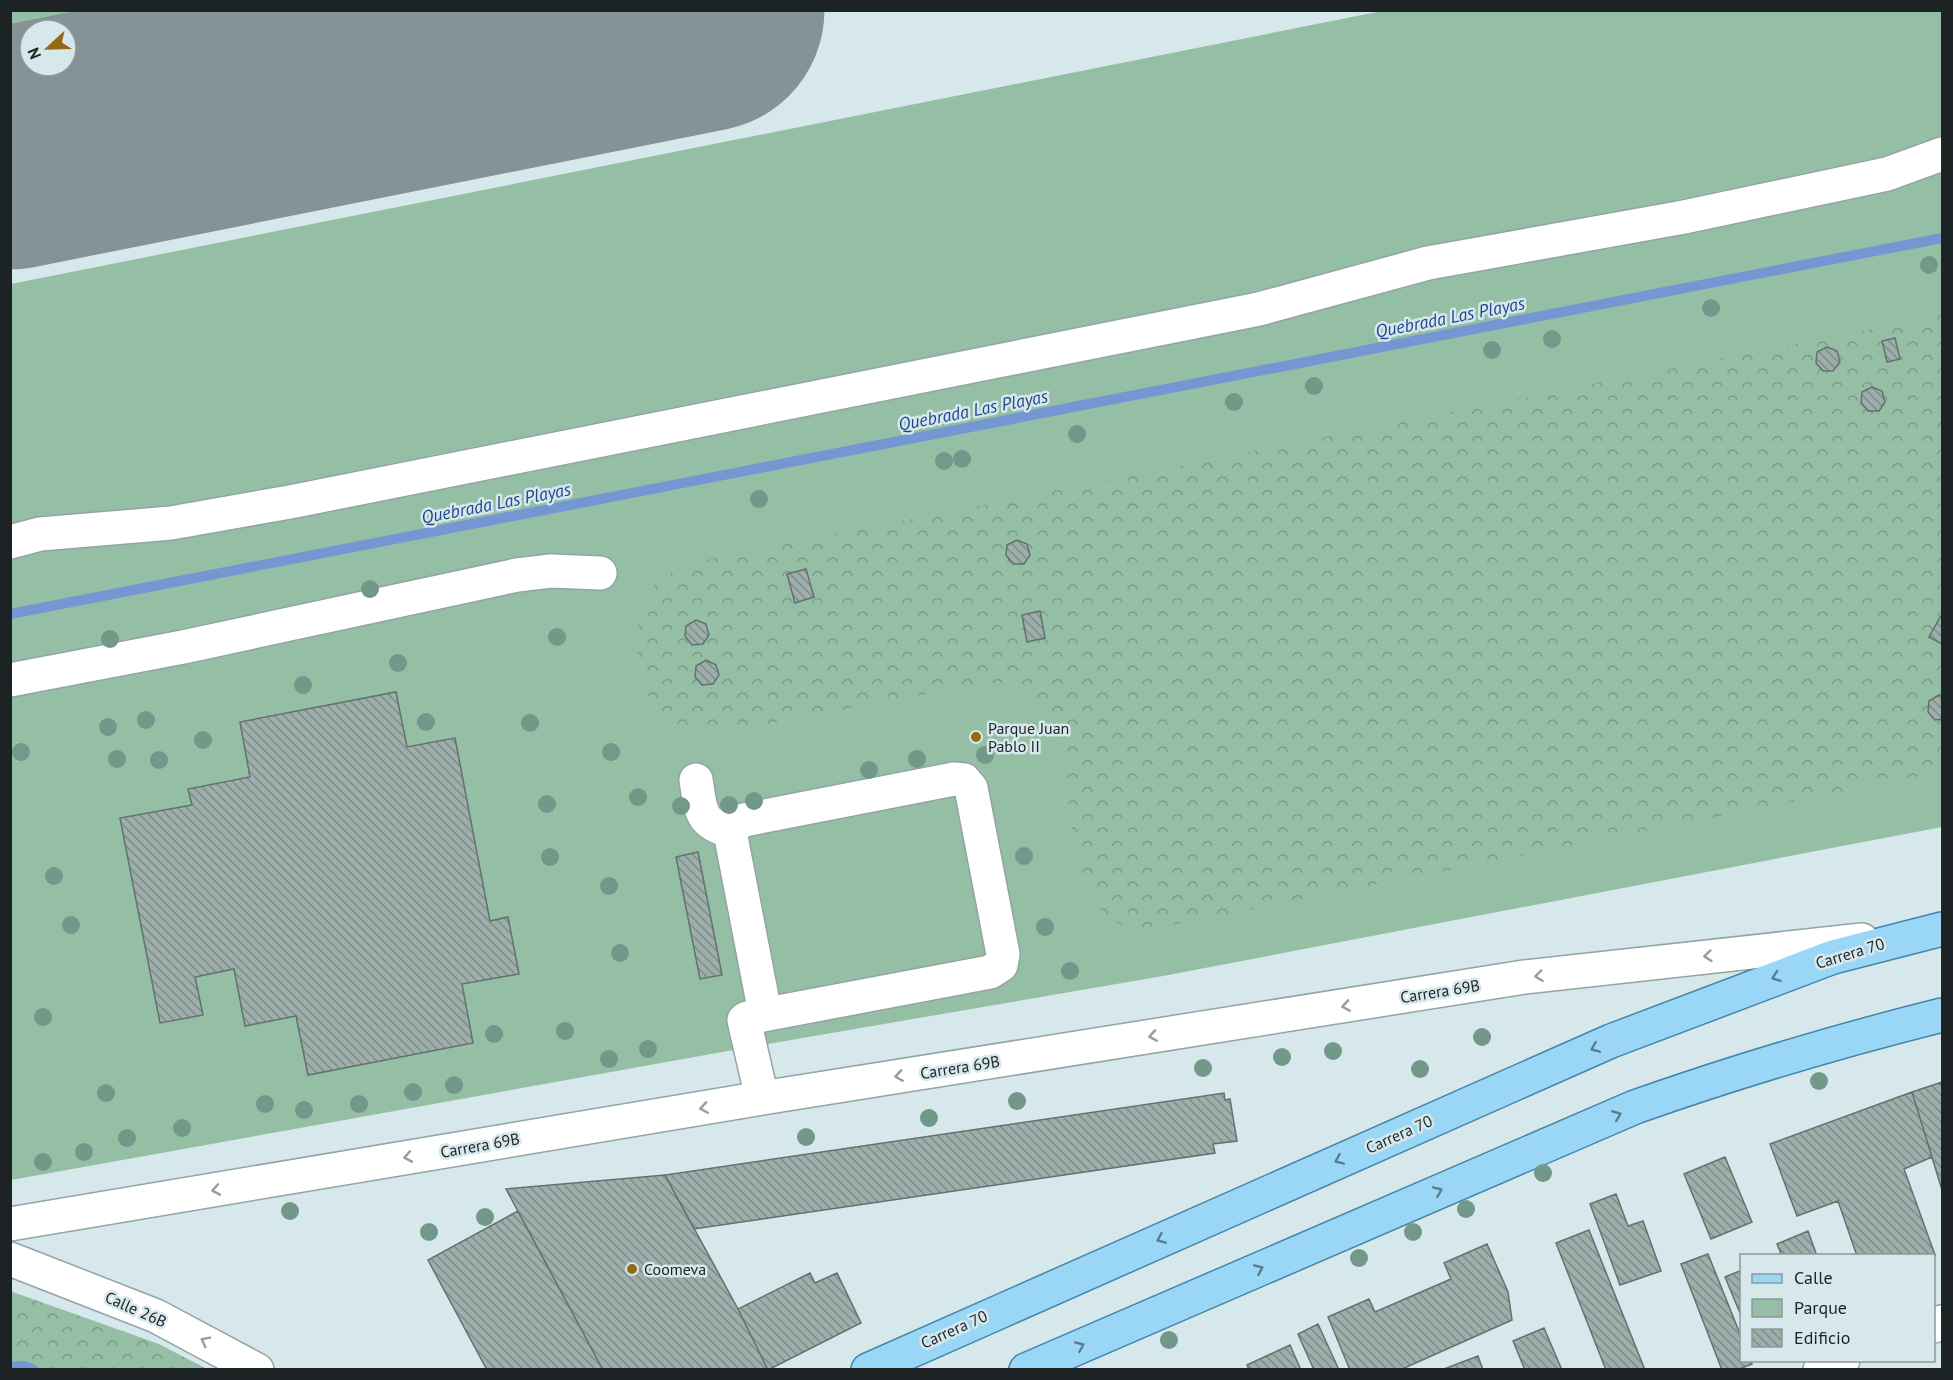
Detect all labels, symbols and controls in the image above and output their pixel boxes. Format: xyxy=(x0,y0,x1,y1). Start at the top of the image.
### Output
north arrow xyxy=(18,18,78,78)
text: N xyxy=(23,45,45,62)
water label: Quebrada Las Playas xyxy=(1373,291,1527,343)
water label: Quebrada Las Playas xyxy=(896,384,1050,436)
water label: Quebrada Las Playas xyxy=(419,477,573,529)
place label: Parque Juan Pablo II xyxy=(988,718,1069,756)
marker: Parque Juan Pablo II xyxy=(969,730,983,744)
street label: Carrera 70 xyxy=(1813,933,1887,973)
one-way arrow xyxy=(1703,949,1712,962)
one-way arrow xyxy=(1534,969,1543,981)
one-way arrow xyxy=(1771,970,1782,983)
street label: Carrera 69B xyxy=(1399,975,1481,1007)
one-way arrow xyxy=(1341,999,1351,1011)
one-way arrow xyxy=(1149,1029,1159,1042)
one-way arrow xyxy=(1590,1041,1601,1053)
street label: Carrera 69B xyxy=(919,1051,1001,1083)
one-way arrow xyxy=(894,1070,903,1082)
one-way arrow xyxy=(699,1101,709,1113)
street label: Carrera 70 xyxy=(1363,1110,1436,1158)
one-way arrow xyxy=(1611,1110,1622,1122)
street label: Carrera 69B xyxy=(439,1128,521,1162)
one-way arrow xyxy=(403,1151,413,1163)
one-way arrow xyxy=(1334,1153,1345,1165)
one-way arrow xyxy=(211,1183,220,1195)
one-way arrow xyxy=(1431,1186,1442,1198)
one-way arrow xyxy=(1156,1232,1167,1244)
legend xyxy=(1740,1254,1935,1362)
place label: Coomeva xyxy=(644,1259,706,1279)
marker: Coomeva xyxy=(625,1262,639,1276)
one-way arrow xyxy=(1252,1264,1263,1276)
text: Calle xyxy=(1794,1266,1833,1289)
street label: Calle 26B xyxy=(102,1287,170,1331)
text: Parque xyxy=(1794,1296,1847,1319)
street label: Carrera 70 xyxy=(918,1305,991,1353)
text: Edificio xyxy=(1794,1326,1850,1349)
one-way arrow xyxy=(201,1337,212,1349)
one-way arrow xyxy=(1073,1341,1084,1353)

